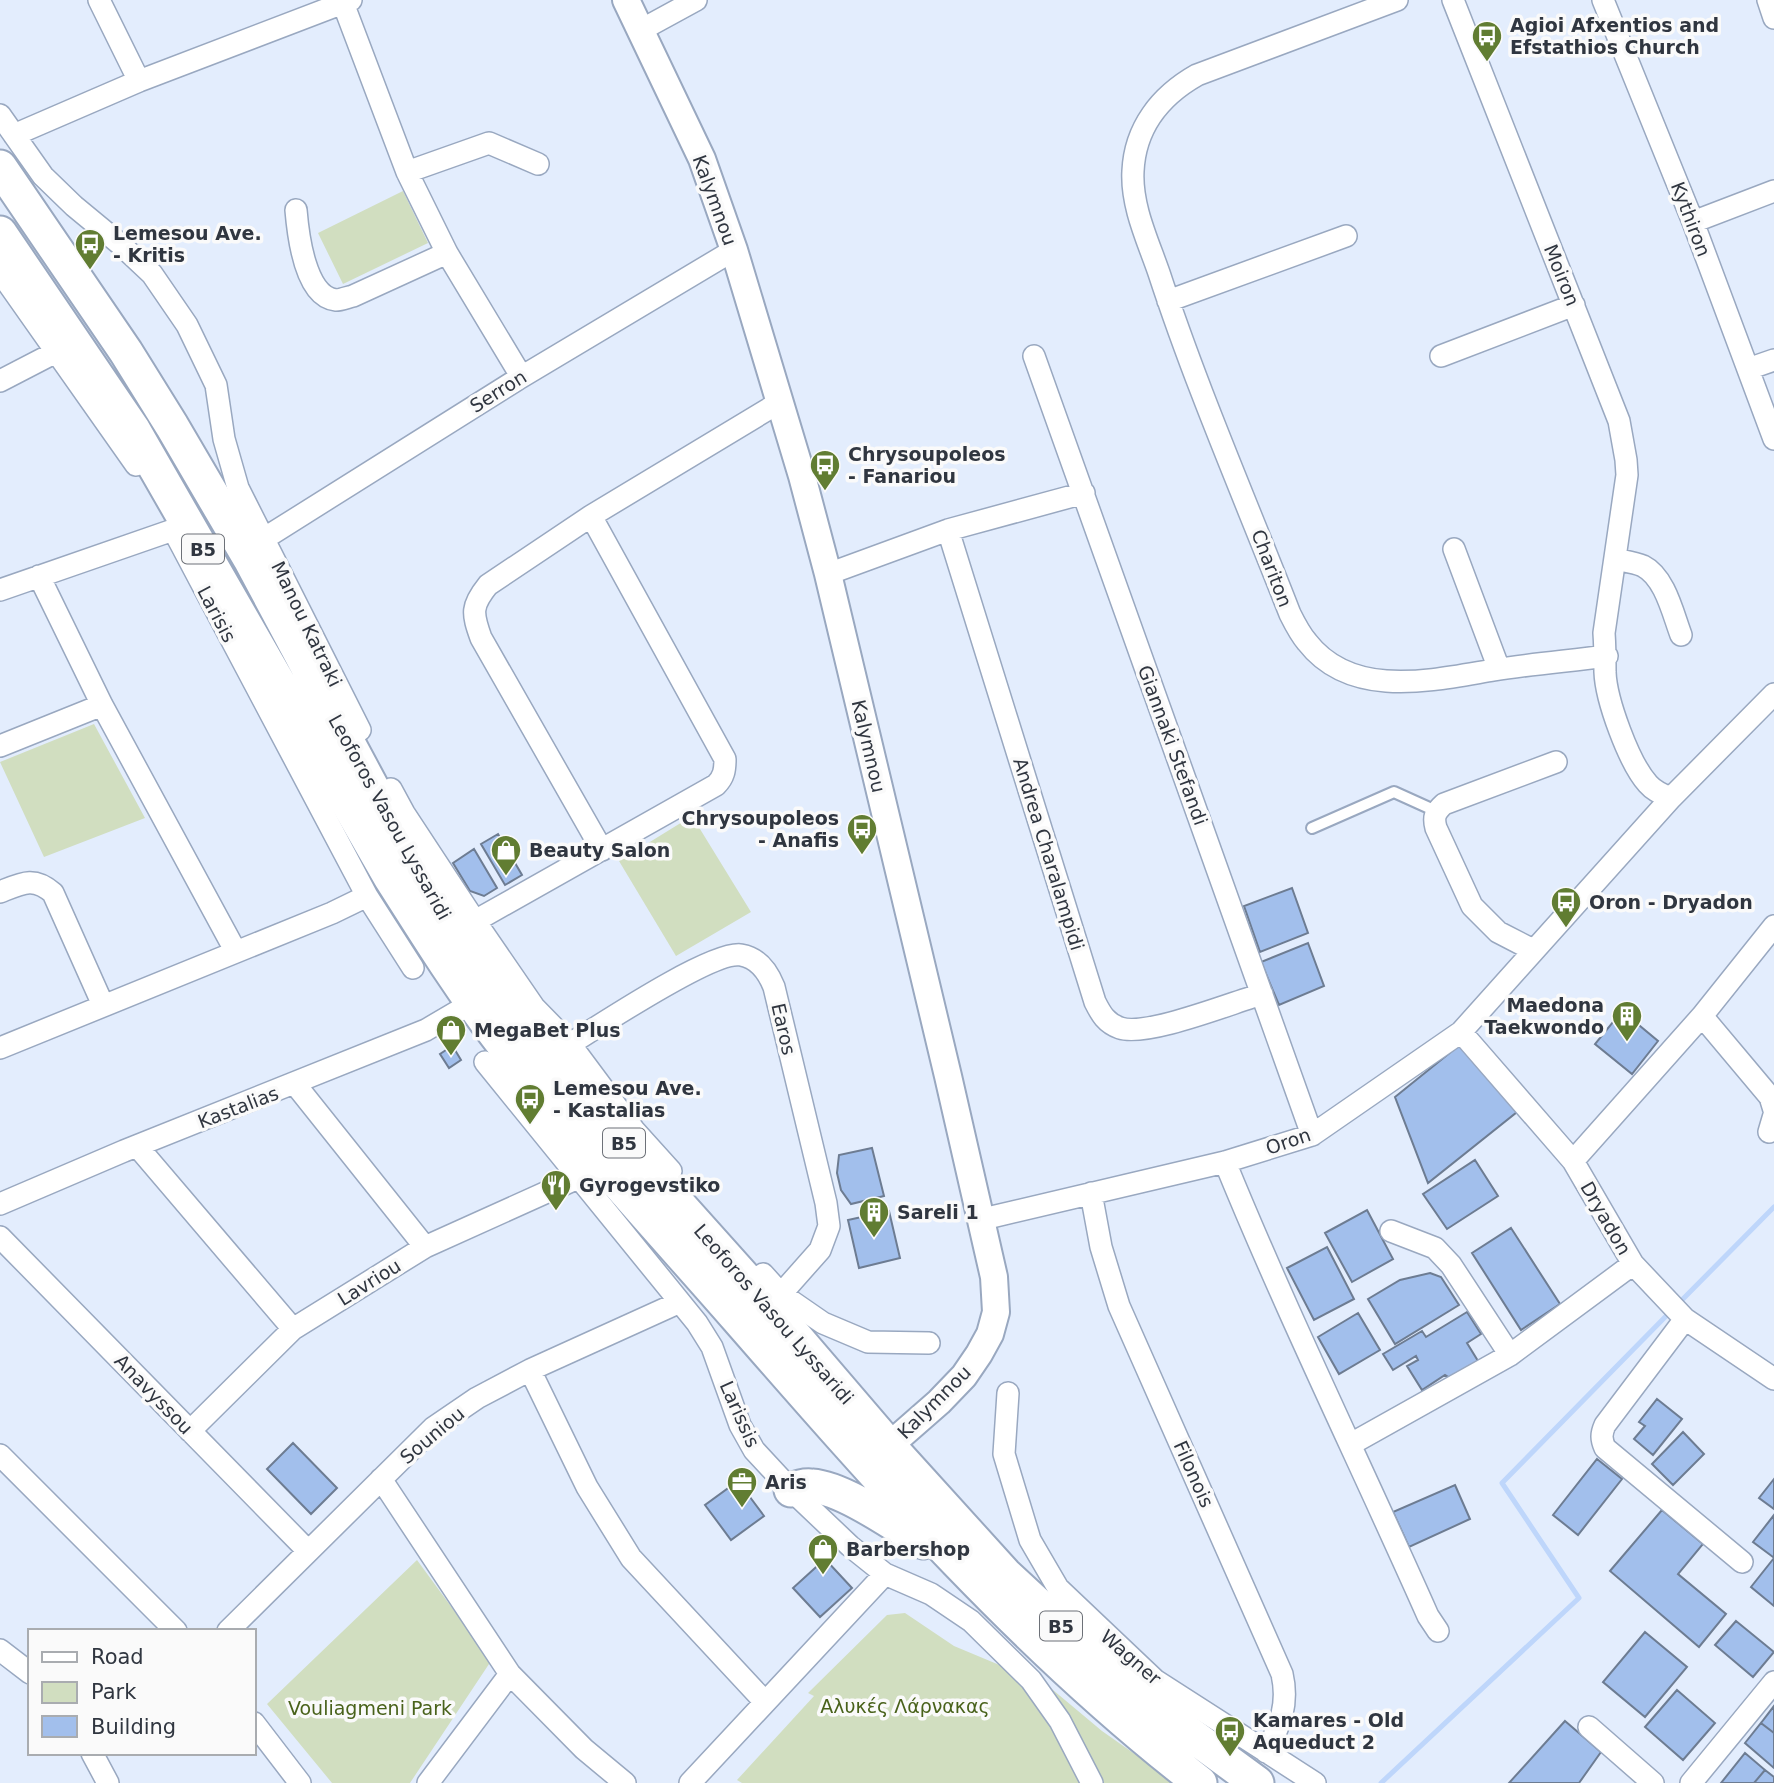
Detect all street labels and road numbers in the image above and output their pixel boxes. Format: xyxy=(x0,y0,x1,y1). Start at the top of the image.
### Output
street label: Kalymnou xyxy=(689,152,741,248)
street label: Kythiron xyxy=(1667,179,1715,259)
street label: Moiron xyxy=(1540,241,1584,309)
street label: Serron xyxy=(466,365,530,417)
street label: Chariton xyxy=(1247,526,1297,610)
road number: B5 xyxy=(182,534,224,564)
street label: Manou Katraki xyxy=(267,558,347,690)
street label: Larisis xyxy=(193,582,241,646)
street label: Giannaki Stefandi xyxy=(1134,662,1212,828)
street label: Kalymnou xyxy=(848,697,890,795)
street label: Leoforos Vasou Lyssaridi xyxy=(324,710,456,924)
street label: Andrea Charalampidi xyxy=(1009,755,1089,953)
street label: Earos xyxy=(767,1001,801,1057)
street label: Kastalias xyxy=(194,1082,282,1132)
street label: Oron xyxy=(1263,1123,1313,1159)
road number: B5 xyxy=(603,1128,645,1158)
street label: Dryadon xyxy=(1576,1177,1636,1259)
street label: Leoforos Vasou Lyssaridi xyxy=(690,1219,858,1409)
street label: Lavriou xyxy=(333,1254,405,1310)
street label: Anavyssou xyxy=(110,1349,198,1439)
street label: Kalymnou xyxy=(893,1361,975,1443)
street label: Larissis xyxy=(716,1377,764,1451)
street label: Souniou xyxy=(396,1402,468,1468)
street label: Filonois xyxy=(1170,1437,1218,1511)
road number: B5 xyxy=(1040,1611,1082,1640)
street label: Wagner xyxy=(1096,1625,1166,1689)

